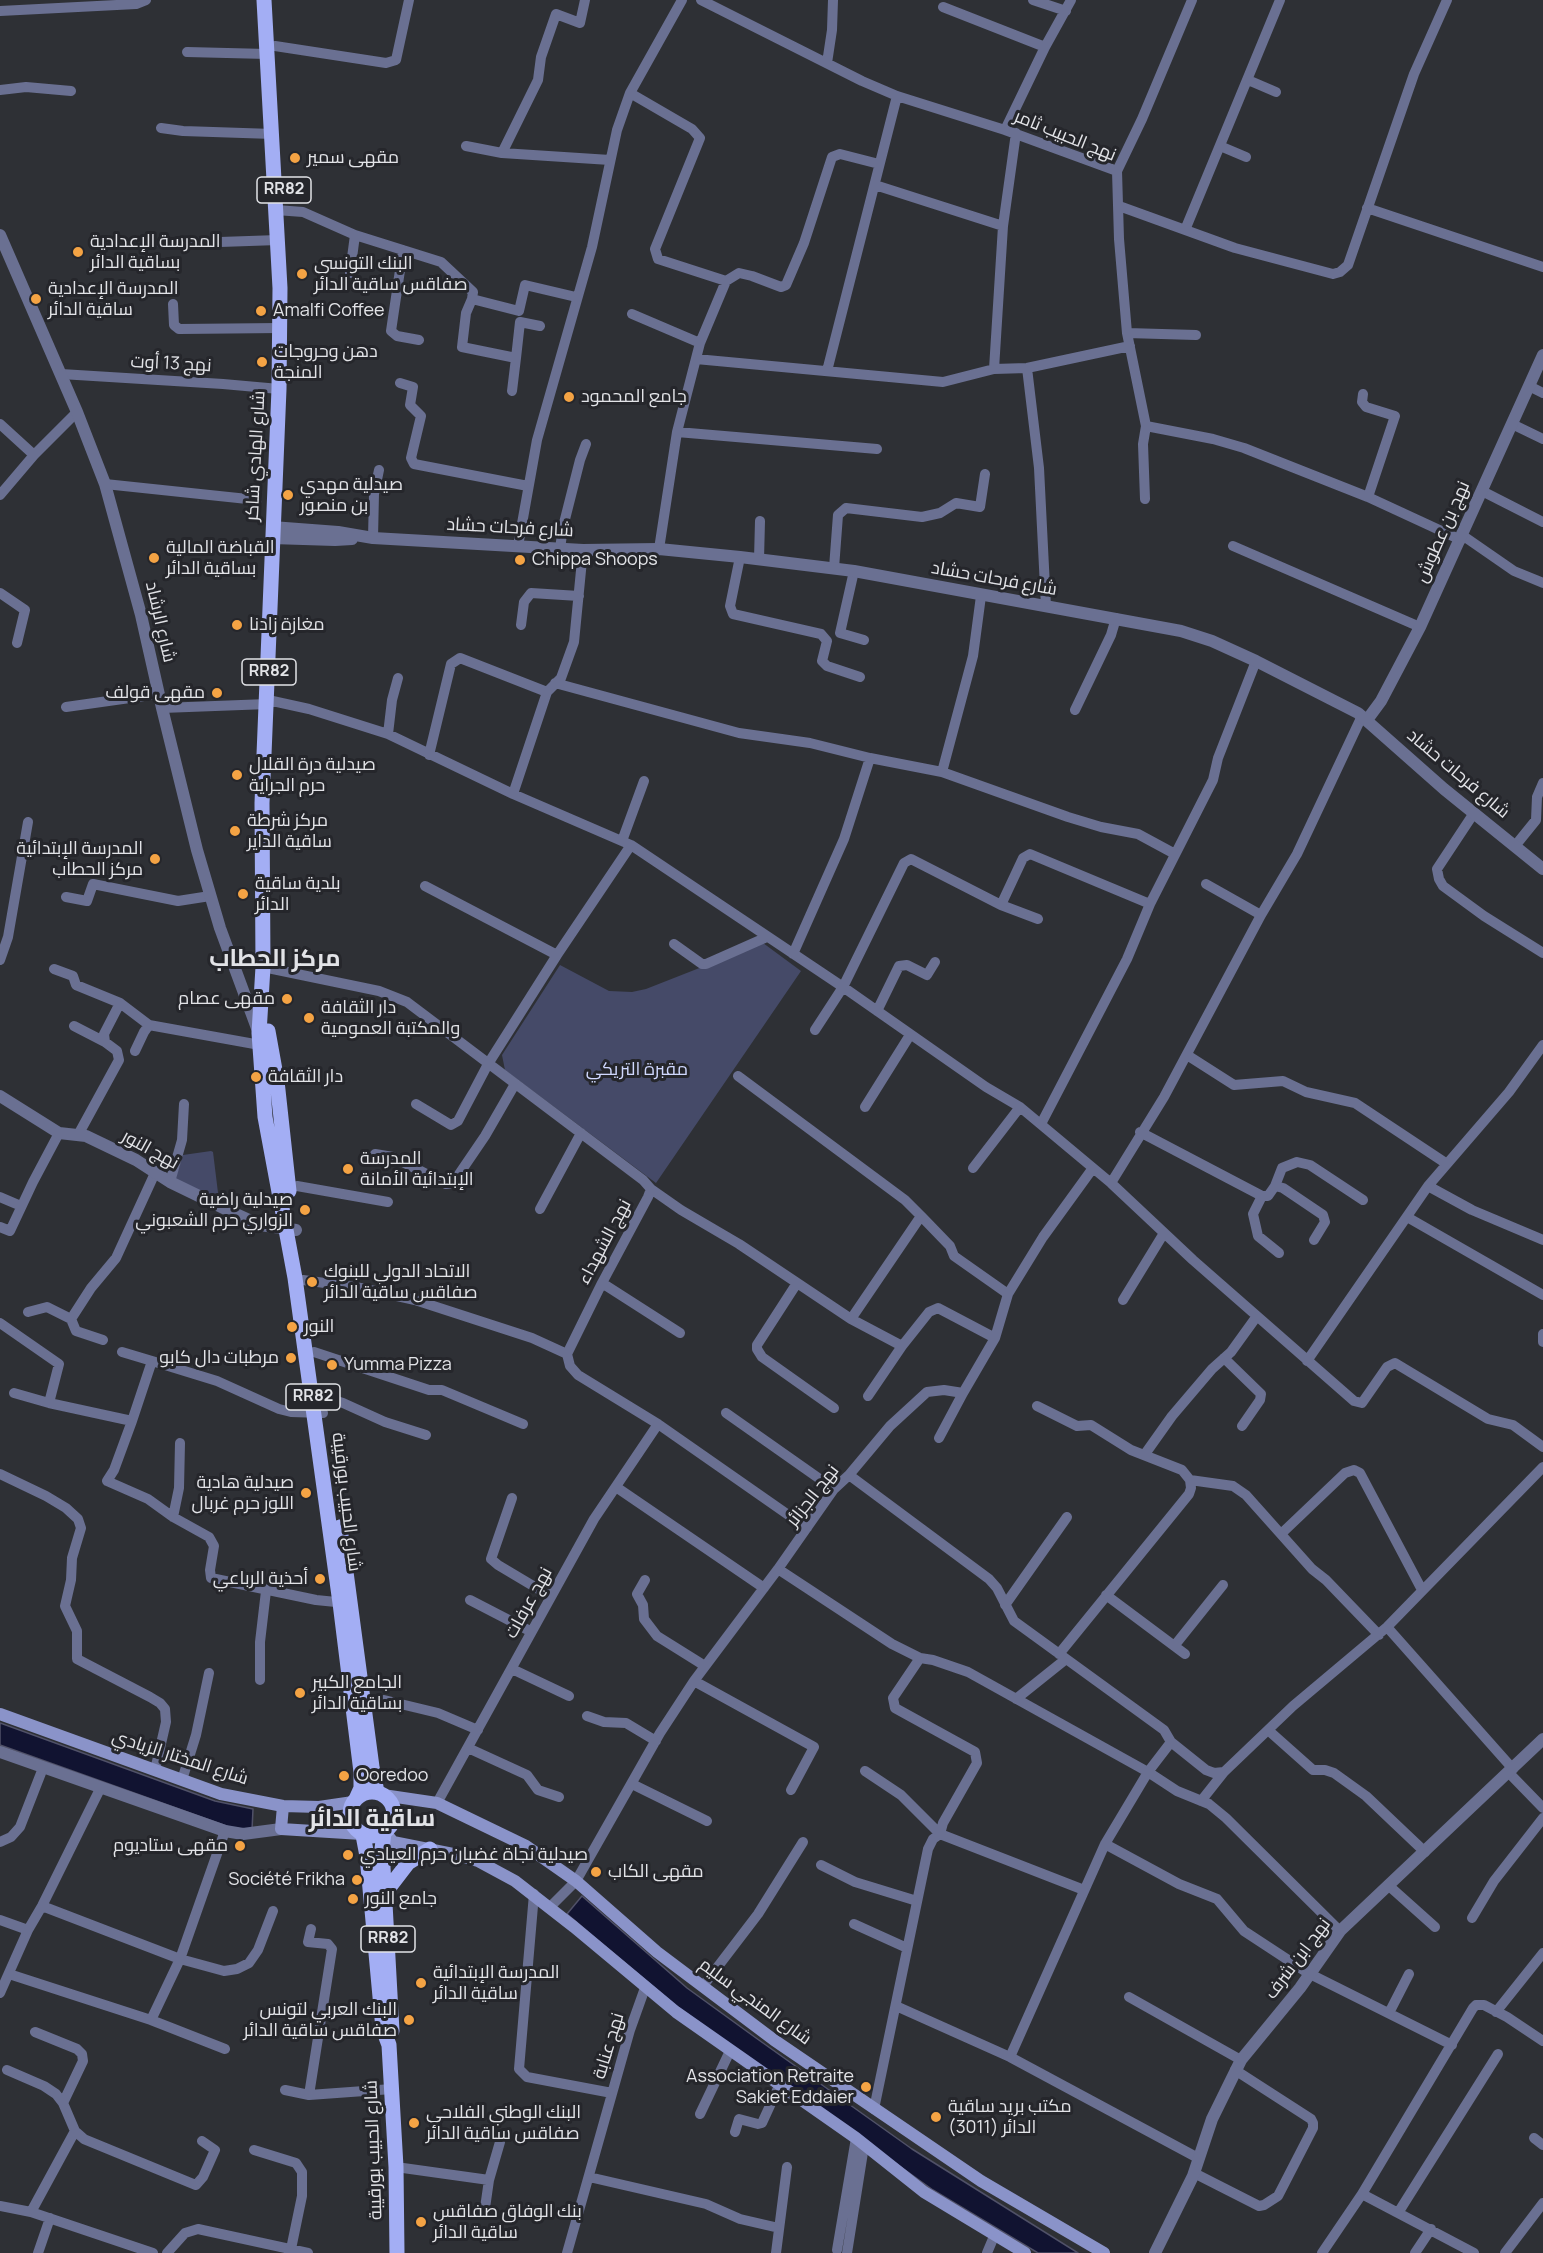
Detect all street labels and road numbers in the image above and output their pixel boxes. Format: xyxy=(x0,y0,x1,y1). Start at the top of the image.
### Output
street label: نهج الحبيب ثامر xyxy=(1011,106,1119,166)
road number: RR82 xyxy=(257,177,311,203)
street label: نهج 13 أوت xyxy=(130,351,212,377)
street label: شارع الهادي شاكر xyxy=(242,390,270,522)
street label: نهج بن عطوش xyxy=(1411,478,1475,586)
street label: شارع فرحات حشاد xyxy=(446,514,574,542)
street label: شارع فرحات حشاد xyxy=(929,557,1059,601)
street label: شارع الرشاد xyxy=(140,579,180,665)
road number: RR82 xyxy=(242,659,296,685)
street label: شارع فرحات حشاد xyxy=(1402,725,1514,823)
street label: نهج النور xyxy=(118,1126,182,1174)
street label: نهج الشهداء xyxy=(574,1196,636,1288)
road number: RR82 xyxy=(286,1384,340,1410)
street label: شارع الحبيب بورقيبة xyxy=(327,1431,365,1573)
street label: نهج الجزائر xyxy=(782,1461,844,1531)
street label: نهج عرفات xyxy=(501,1564,557,1642)
street label: شارع المختار الزيادي xyxy=(109,1726,251,1790)
street label: نهج ابن شرف xyxy=(1260,1914,1336,2004)
road number: RR82 xyxy=(361,1926,415,1952)
street label: شارع المنجي سليم xyxy=(695,1954,815,2050)
street label: نهج عنابة xyxy=(589,2010,629,2082)
street label: شارع الحبيب بورقيبة xyxy=(361,2080,387,2220)

